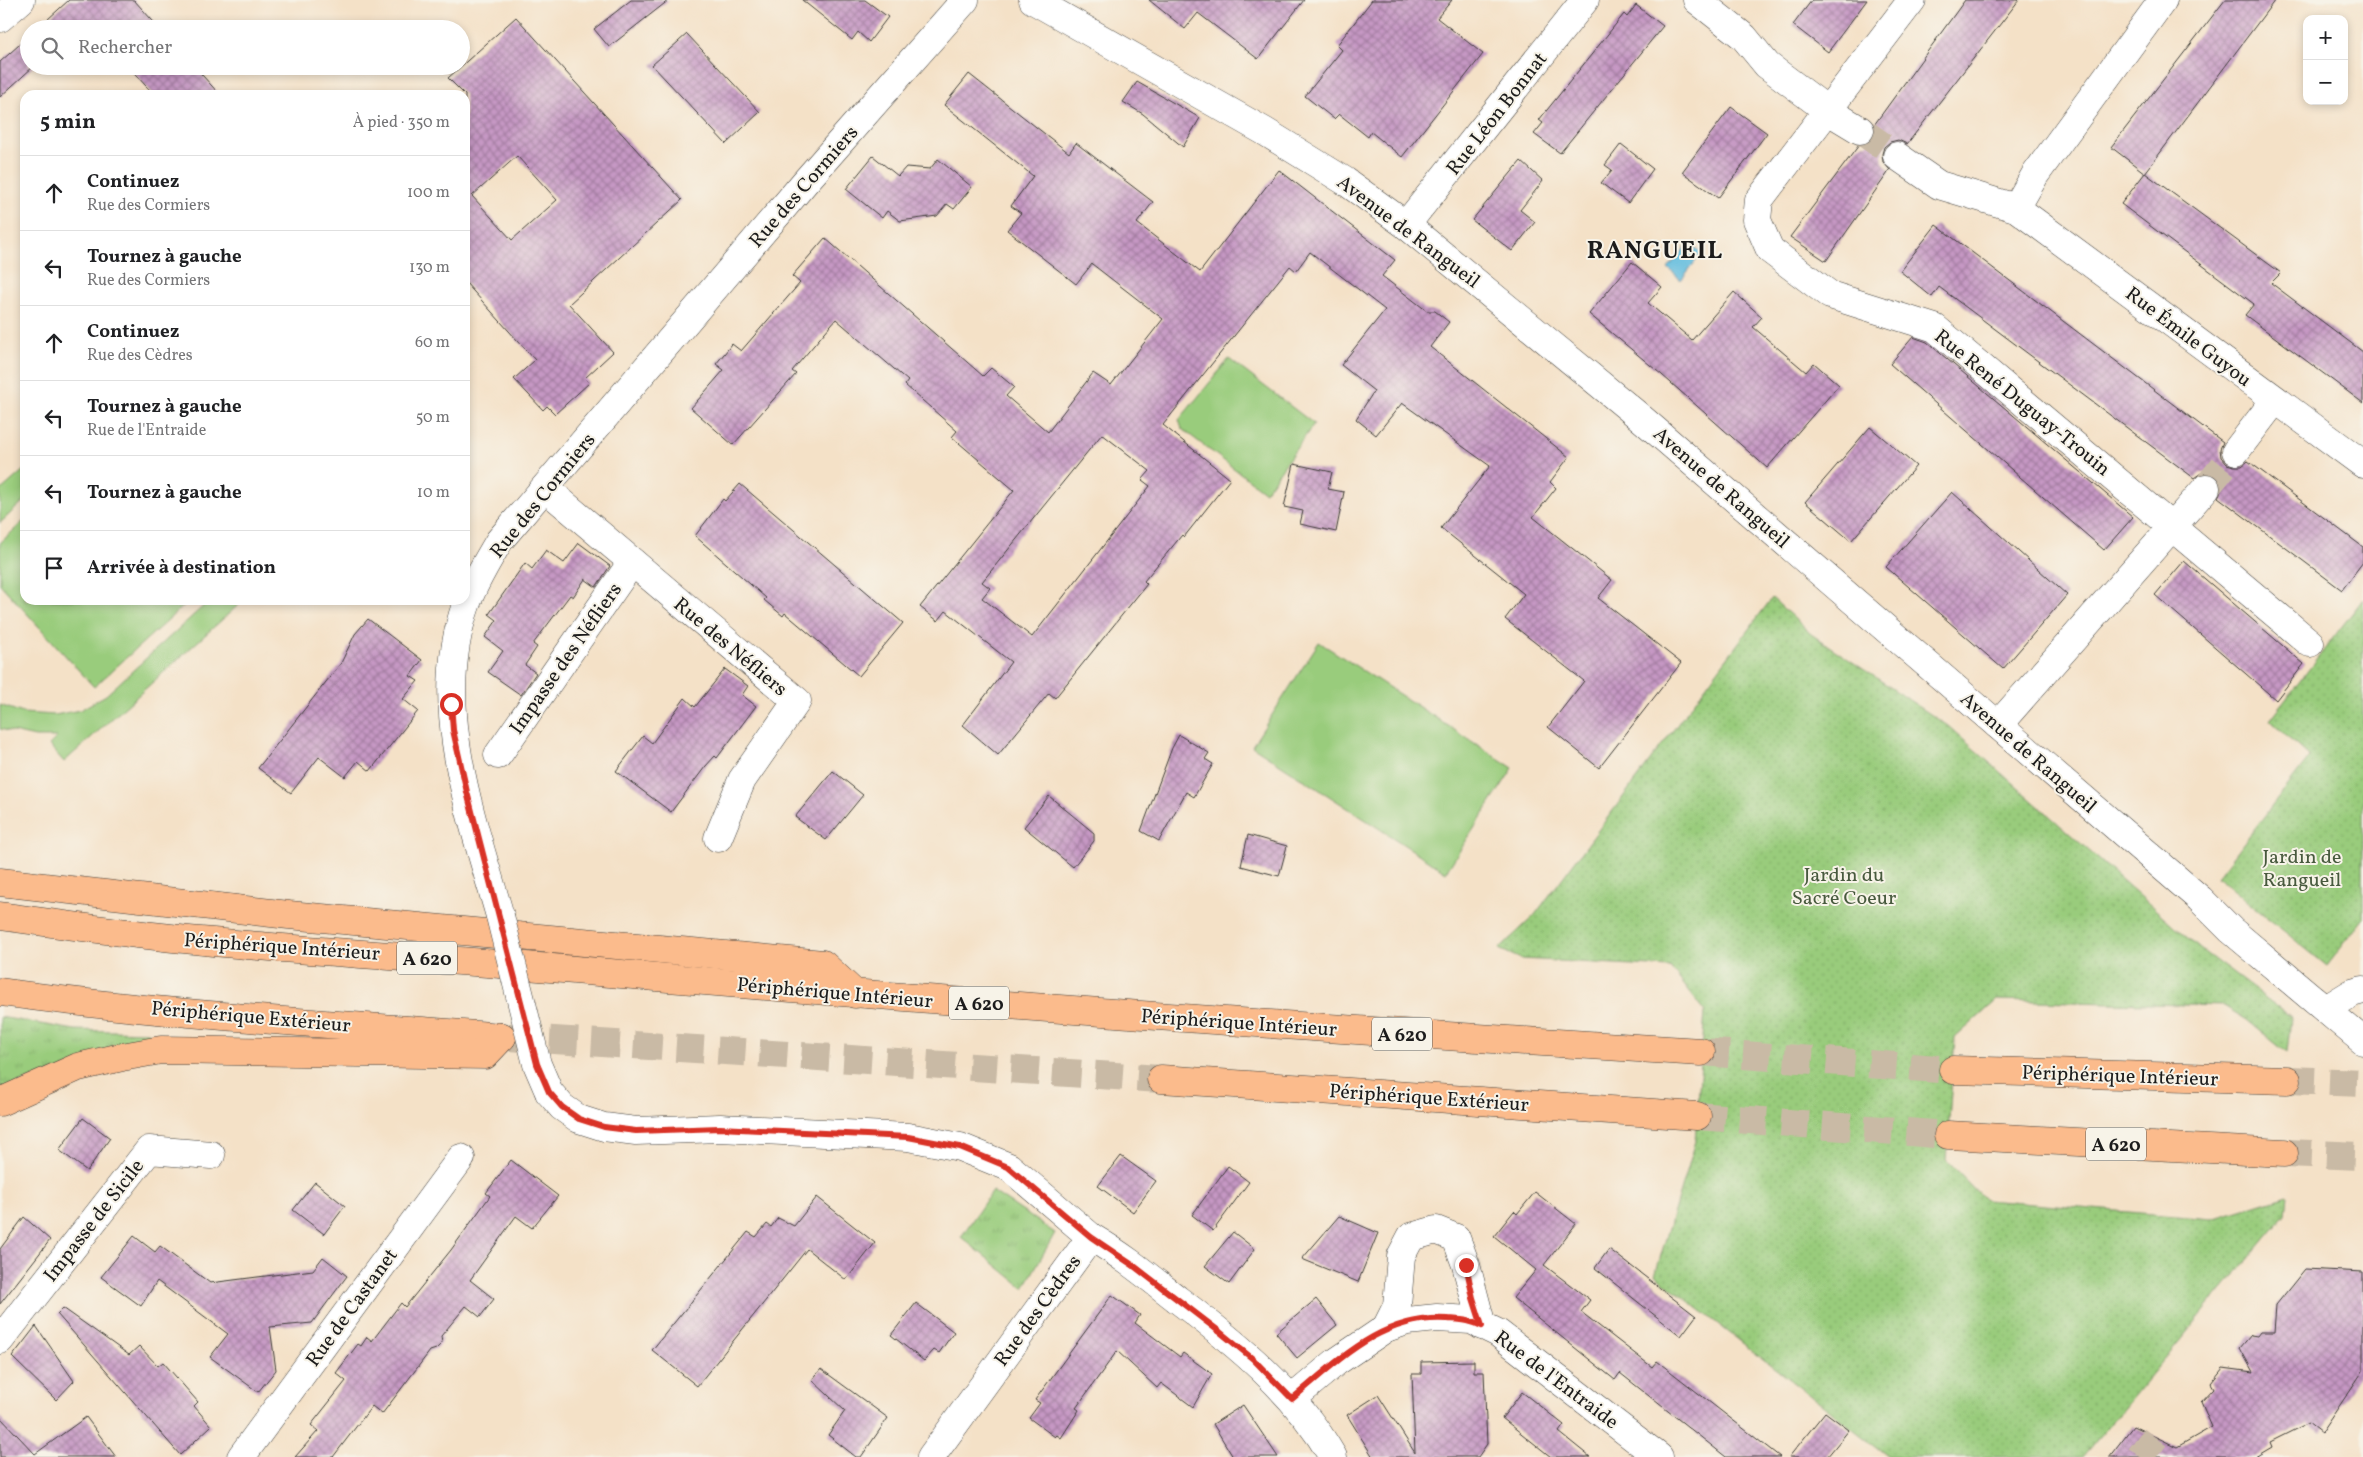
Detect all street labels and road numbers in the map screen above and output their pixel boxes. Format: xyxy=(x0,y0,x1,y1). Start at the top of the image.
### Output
street label: Rue Léon Bonnat xyxy=(1441,47,1555,182)
street label: Rue des Cormiers xyxy=(743,120,866,255)
street label: Avenue de Rangueil xyxy=(1330,169,1485,296)
street label: Rue Émile Guyou xyxy=(2119,281,2257,394)
street label: Rue René Duguay-Trouin xyxy=(1928,324,2116,484)
street label: Avenue de Rangueil xyxy=(1646,421,1795,556)
street label: Rue des Cormiers xyxy=(484,428,603,565)
street label: Impasse des Néfliers xyxy=(504,578,630,741)
street label: Rue des Néfliers xyxy=(667,591,793,704)
street label: Avenue de Rangueil xyxy=(1953,686,2102,821)
street label: Périphérique Intérieur xyxy=(183,927,381,969)
road number: A 620 xyxy=(397,941,457,974)
street label: Périphérique Intérieur xyxy=(736,971,934,1017)
road number: A 620 xyxy=(949,986,1009,1020)
street label: Périphérique Extérieur xyxy=(150,995,352,1041)
street label: Périphérique Intérieur xyxy=(1140,1003,1338,1045)
road number: A 620 xyxy=(1372,1018,1432,1050)
street label: Périphérique Intérieur xyxy=(2021,1060,2219,1094)
street label: Périphérique Extérieur xyxy=(1328,1078,1530,1120)
road number: A 620 xyxy=(2086,1128,2146,1160)
street label: Impasse de Sicile xyxy=(38,1154,151,1289)
street label: Rue de Castanet xyxy=(300,1243,405,1373)
street label: Rue des Cèdres xyxy=(988,1250,1089,1373)
street label: Rue de l'Entraide xyxy=(1488,1325,1624,1437)

